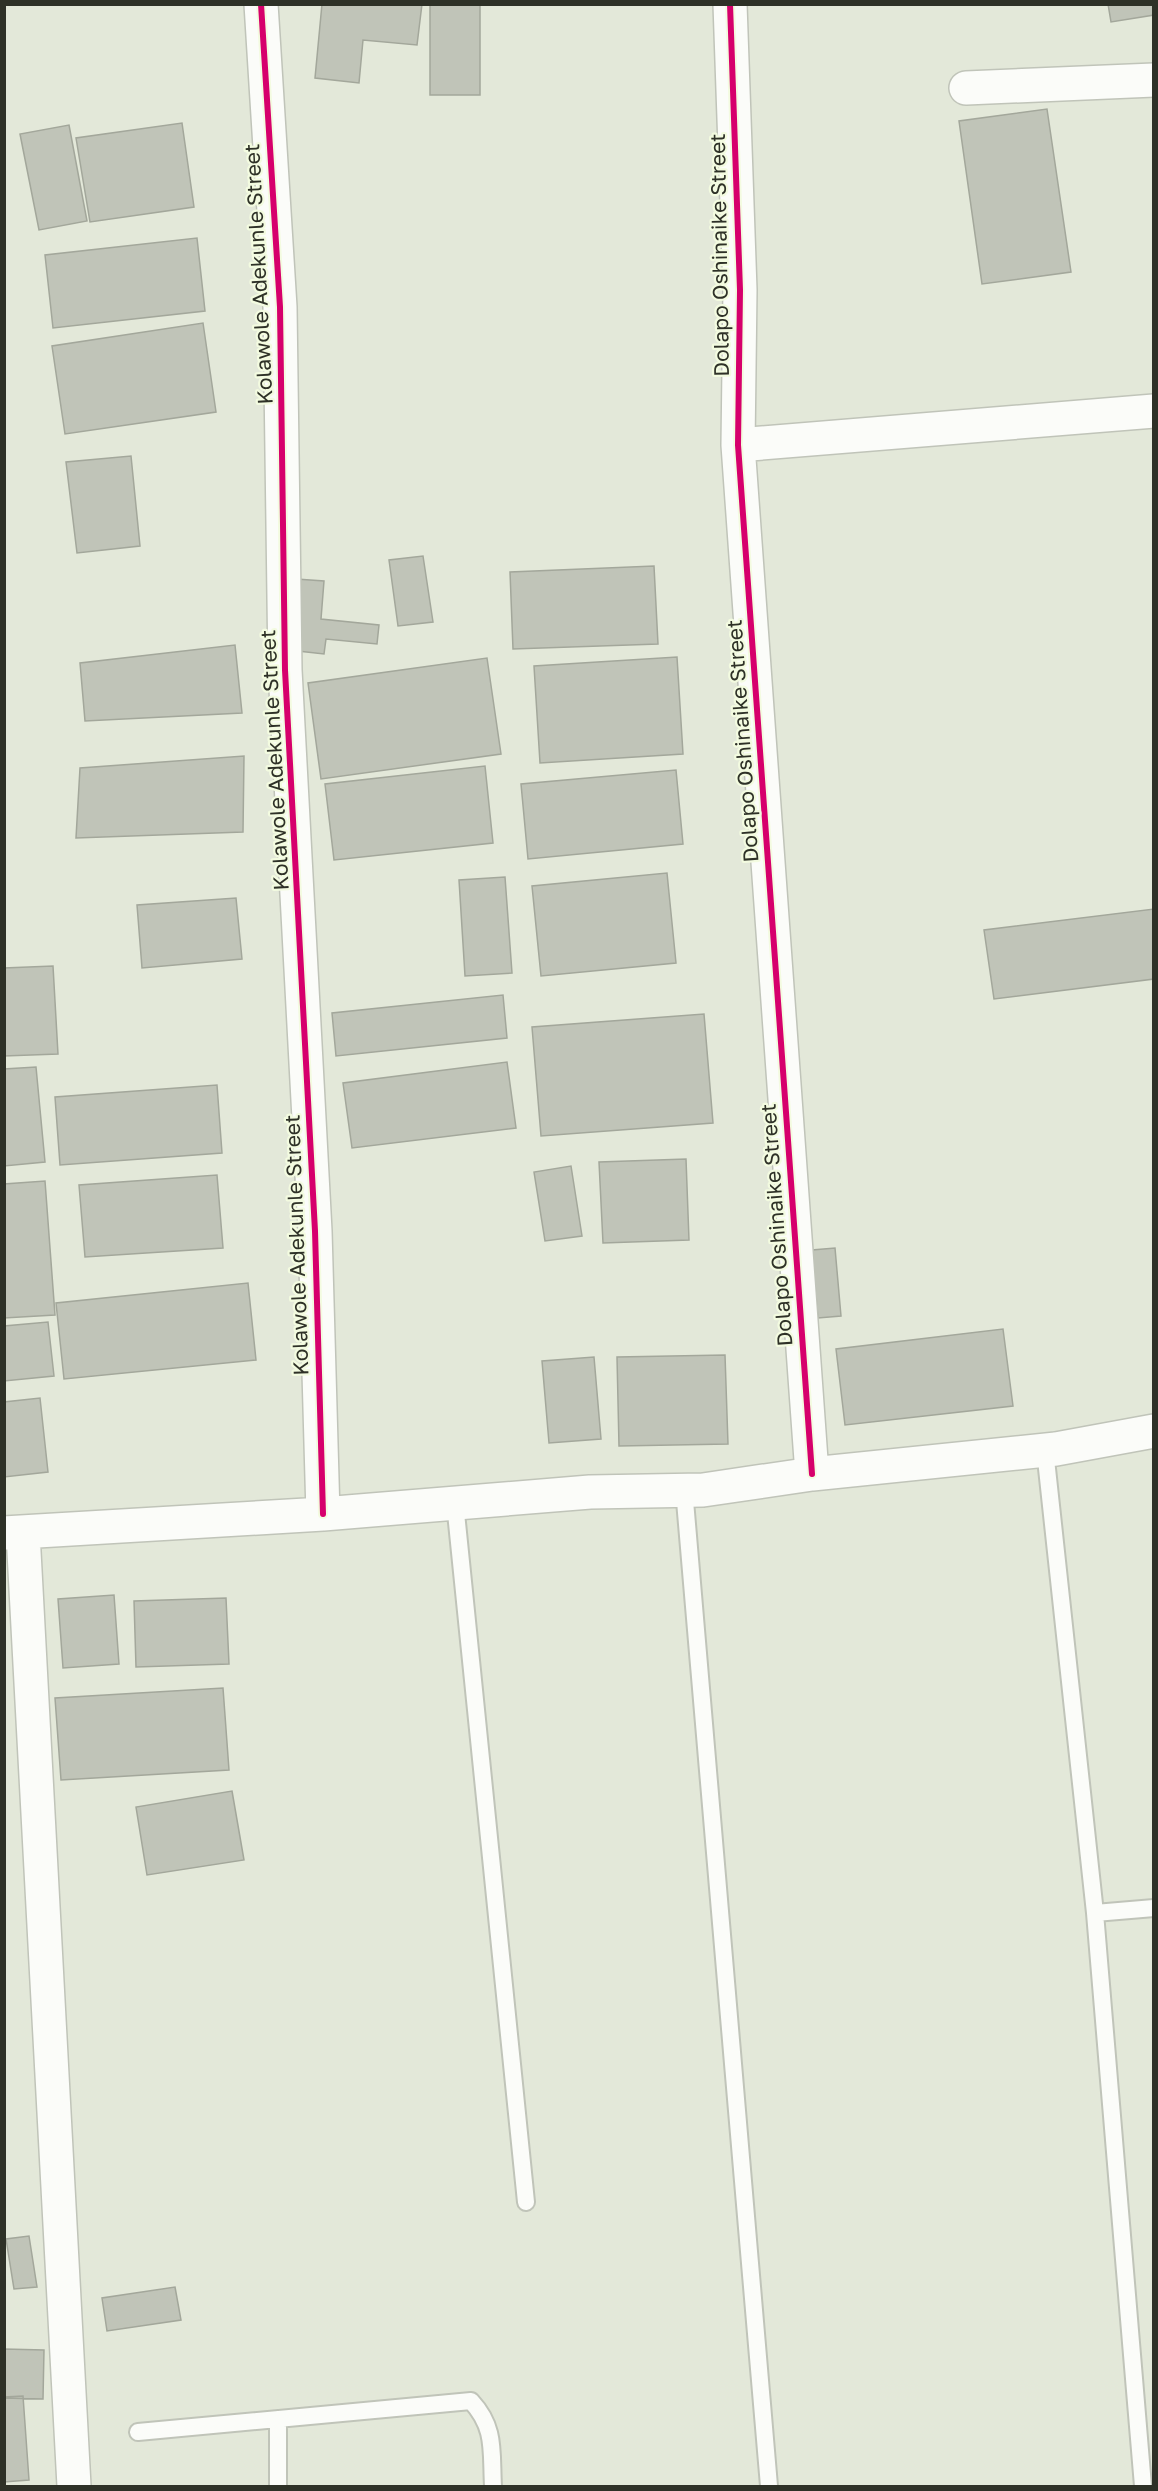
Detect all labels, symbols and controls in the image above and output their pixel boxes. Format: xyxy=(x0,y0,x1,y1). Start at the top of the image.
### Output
street label: Dolapo Oshinaike Street xyxy=(704,133,734,377)
street label: Kolawole Adekunle Street xyxy=(238,143,278,405)
street label: Dolapo Oshinaike Street xyxy=(721,619,763,863)
street label: Kolawole Adekunle Street xyxy=(254,629,294,891)
street label: Dolapo Oshinaike Street xyxy=(755,1103,797,1347)
street label: Kolawole Adekunle Street xyxy=(278,1114,314,1376)

